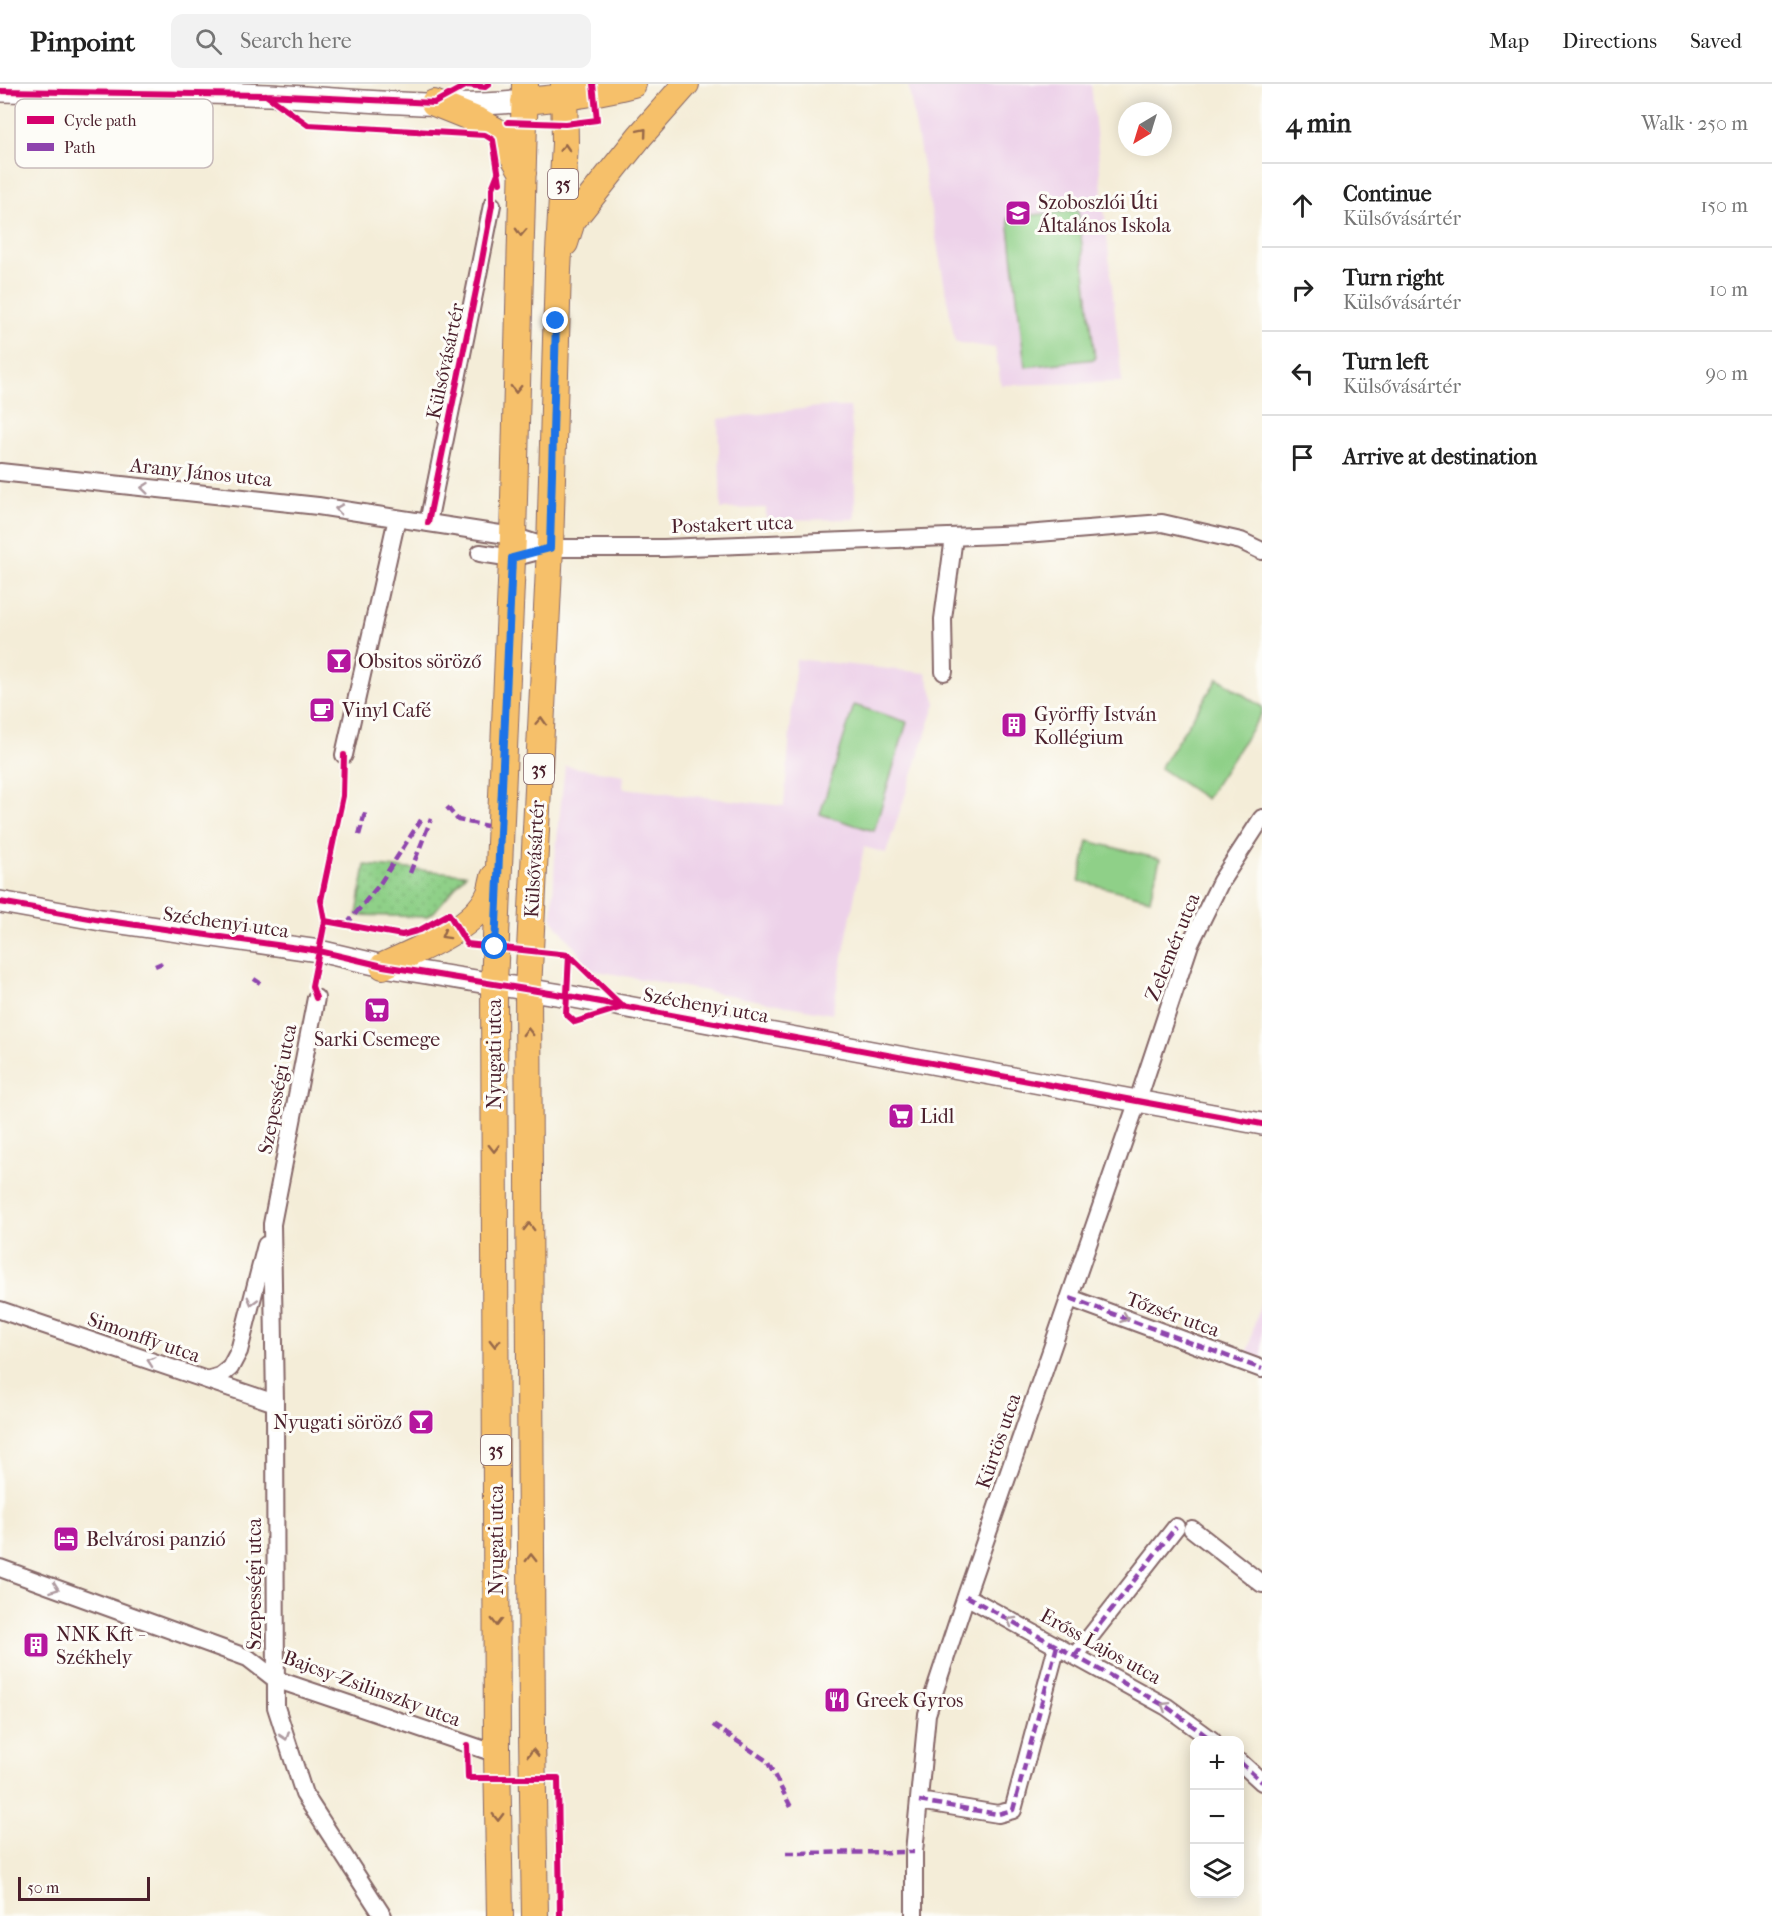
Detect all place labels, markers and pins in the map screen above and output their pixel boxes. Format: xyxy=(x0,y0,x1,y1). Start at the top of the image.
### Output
place label: Szoboszlói Úti Általános Iskola xyxy=(1037,190,1172,237)
school or university icon: Szoboszlói Úti Általános Iskola xyxy=(1003,198,1033,228)
bar icon: Obsitos söröző xyxy=(324,646,354,676)
place label: Obsitos söröző xyxy=(358,650,481,673)
cafe icon: Vinyl Café xyxy=(307,695,337,725)
place label: Vinyl Café xyxy=(341,699,431,722)
place label: Györffy István Kollégium xyxy=(1034,703,1157,749)
building icon: Györffy István Kollégium xyxy=(999,710,1029,740)
supermarket icon: Sarki Csemege xyxy=(362,995,392,1025)
place label: Sarki Csemege xyxy=(314,1028,440,1051)
supermarket icon: Lidl xyxy=(886,1101,916,1131)
place label: Lidl xyxy=(920,1105,955,1128)
bar icon: Nyugati söröző xyxy=(406,1407,436,1437)
place label: Nyugati söröző xyxy=(273,1411,402,1434)
hotel icon: Belvárosi panzió xyxy=(51,1524,81,1554)
place label: Belvárosi panzió xyxy=(86,1528,226,1551)
place label: NNK Kft - Székhely xyxy=(56,1623,146,1669)
building icon: NNK Kft - Székhely xyxy=(21,1630,51,1660)
restaurant icon: Greek Gyros xyxy=(822,1685,852,1715)
place label: Greek Gyros xyxy=(856,1689,963,1712)

